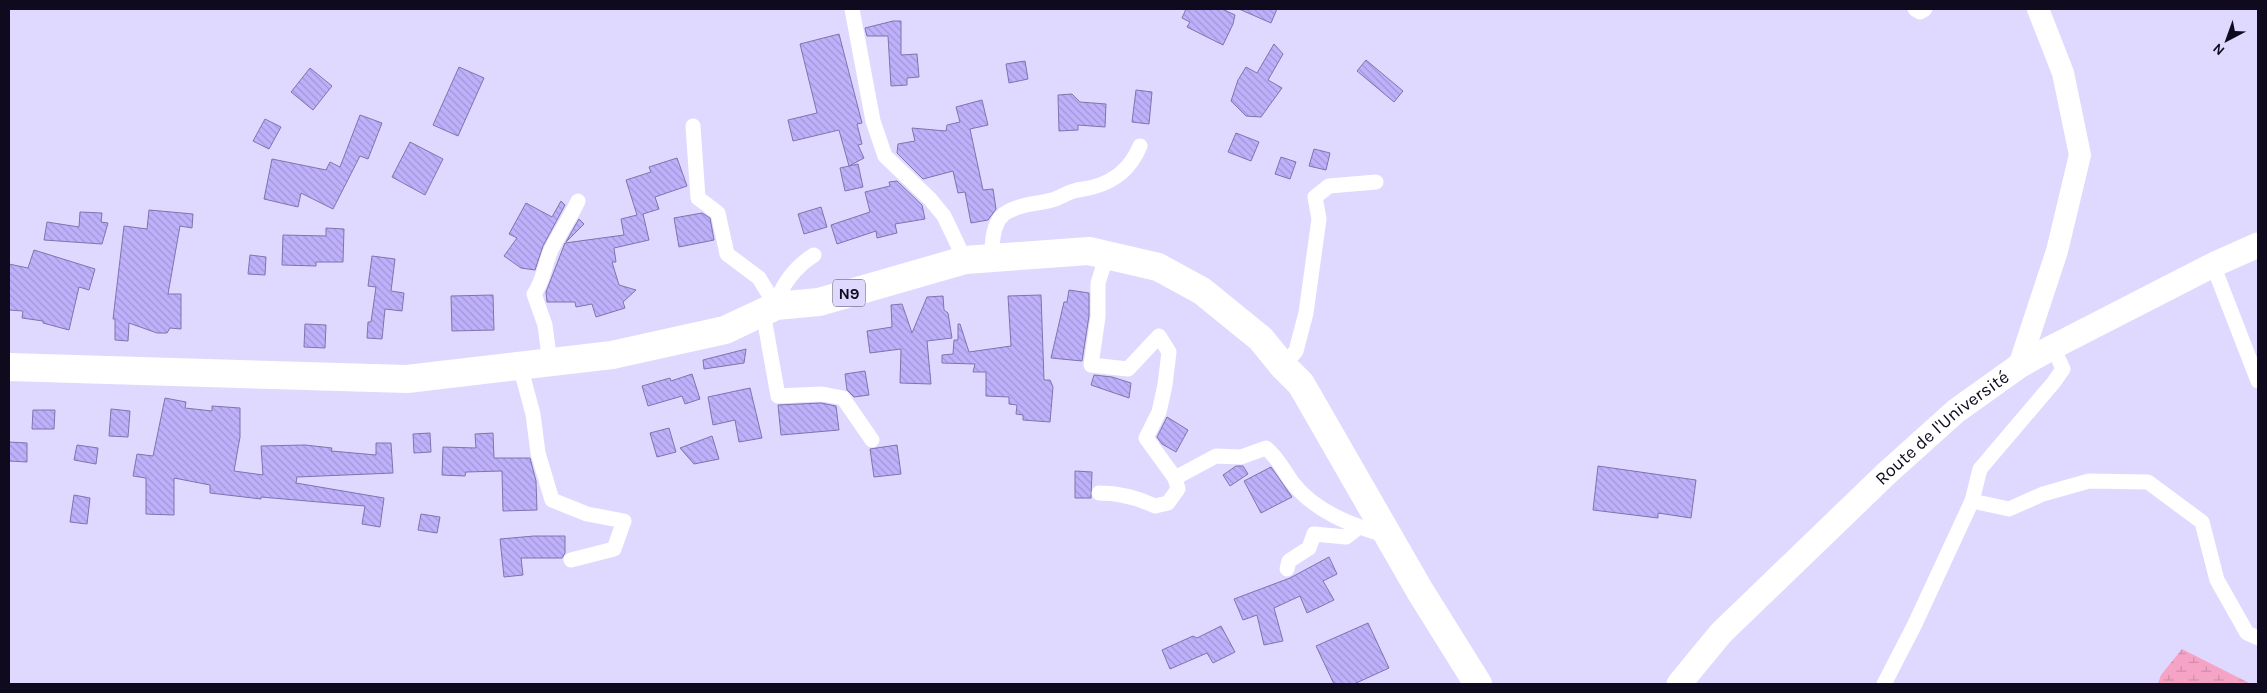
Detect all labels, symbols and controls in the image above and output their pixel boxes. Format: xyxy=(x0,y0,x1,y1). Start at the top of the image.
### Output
north arrow xyxy=(2202,15,2252,65)
text: N xyxy=(2209,40,2228,59)
road number: N9 xyxy=(833,280,865,306)
street label: Route de l'Université xyxy=(1870,366,2013,490)

